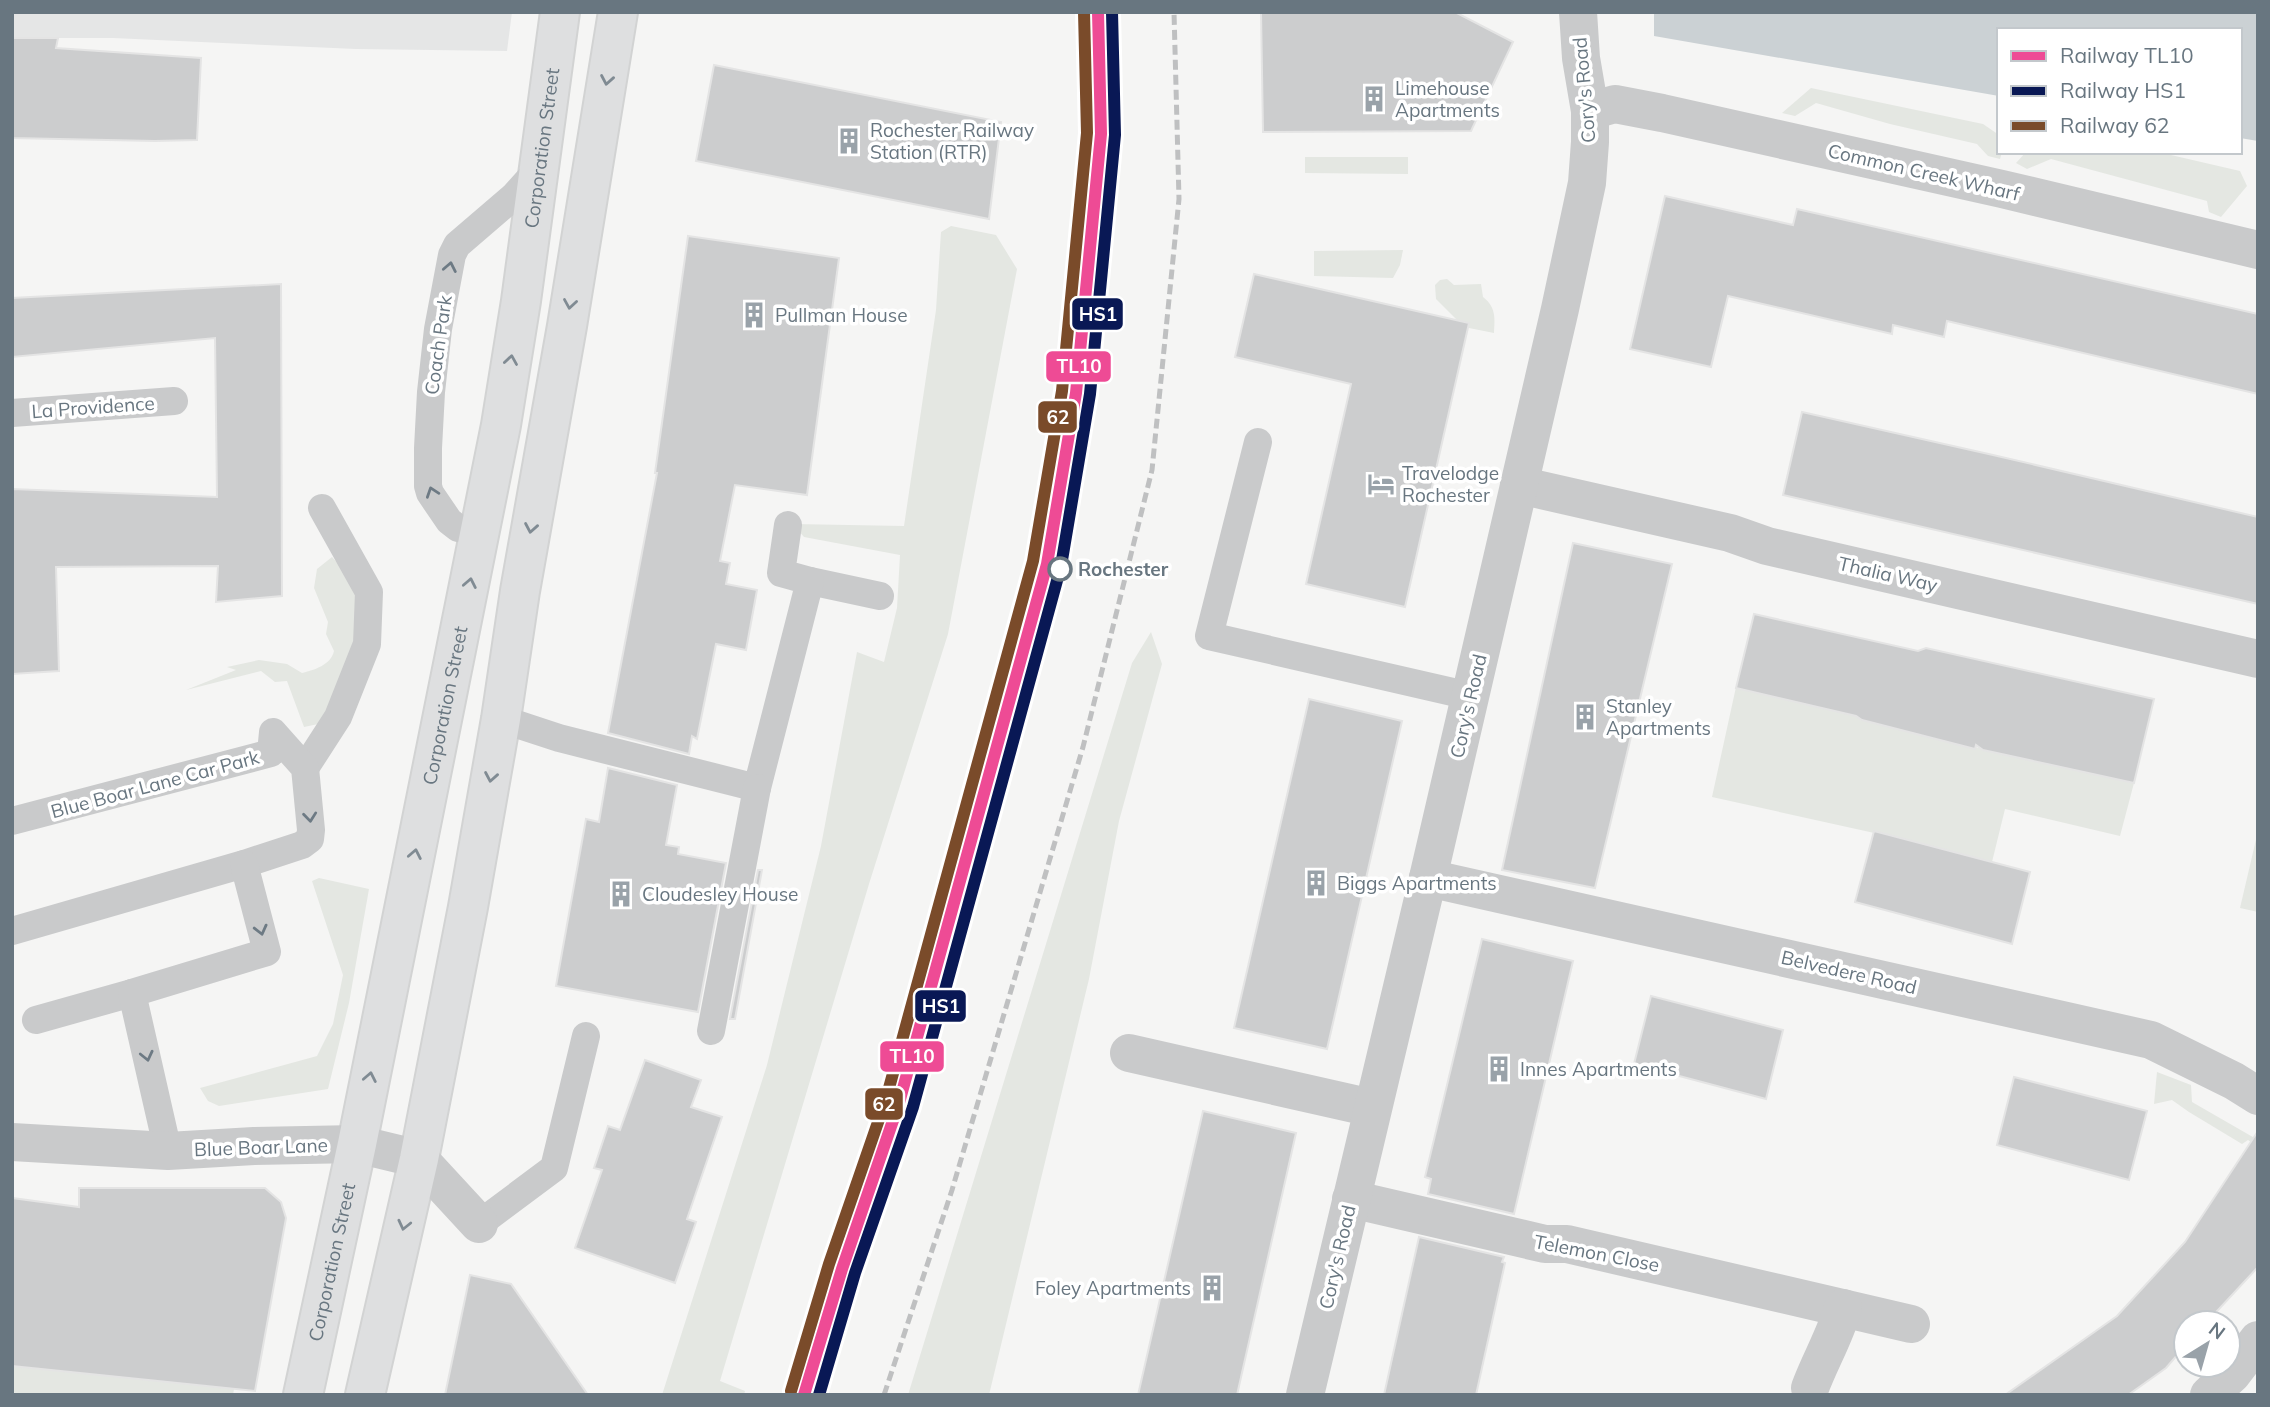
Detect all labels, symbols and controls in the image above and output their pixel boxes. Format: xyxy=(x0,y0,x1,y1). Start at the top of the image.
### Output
legend xyxy=(1997,28,2242,154)
street label: Cory's Road xyxy=(1567,36,1601,144)
text: Railway TL10 xyxy=(2060,42,2194,68)
street label: Corporation Street xyxy=(519,66,564,230)
one-way arrow xyxy=(600,74,615,86)
place label: Limehouse Apartments xyxy=(1395,76,1500,122)
text: Railway HS1 xyxy=(2060,77,2186,103)
building icon: Limehouse Apartments xyxy=(1359,84,1389,114)
text: Railway 62 xyxy=(2060,112,2169,138)
place label: Rochester Railway Station (RTR) xyxy=(870,118,1034,164)
building icon: Rochester Railway Station (RTR) xyxy=(834,126,864,156)
street label: Common Creek Wharf xyxy=(1826,138,2023,206)
one-way arrow xyxy=(442,261,457,273)
street label: Coach Park xyxy=(419,294,457,396)
line badge: HS1 xyxy=(1071,297,1124,331)
one-way arrow xyxy=(563,298,578,310)
building icon: Pullman House xyxy=(739,300,769,330)
text: HS1 xyxy=(1079,302,1117,326)
place label: Pullman House xyxy=(775,303,908,327)
line badge: TL10 xyxy=(1045,350,1112,383)
one-way arrow xyxy=(503,354,518,365)
text: TL10 xyxy=(1056,354,1102,378)
street label: La Providence xyxy=(31,391,155,423)
line badge: 62 xyxy=(1037,400,1078,434)
text: 62 xyxy=(1047,405,1069,429)
place label: Travelodge Rochester xyxy=(1402,461,1499,507)
hotel icon: Travelodge Rochester xyxy=(1366,469,1396,499)
one-way arrow xyxy=(426,486,440,498)
one-way arrow xyxy=(524,522,539,534)
street label: Thalia Way xyxy=(1836,551,1940,597)
marker: Rochester xyxy=(1048,557,1072,581)
place label: Rochester xyxy=(1078,557,1169,581)
one-way arrow xyxy=(461,577,476,589)
street label: Corporation Street xyxy=(417,624,473,787)
street label: Cory's Road xyxy=(1444,652,1492,760)
place label: Stanley Apartments xyxy=(1606,694,1711,740)
building icon: Stanley Apartments xyxy=(1570,702,1600,732)
street label: Blue Boar Lane Car Park xyxy=(48,745,262,823)
one-way arrow xyxy=(484,771,499,783)
one-way arrow xyxy=(302,812,317,823)
one-way arrow xyxy=(406,848,421,860)
building icon: Biggs Apartments xyxy=(1301,868,1331,898)
place label: Biggs Apartments xyxy=(1337,871,1497,895)
building icon: Cloudesley House xyxy=(606,879,636,909)
place label: Cloudesley House xyxy=(642,882,798,906)
one-way arrow xyxy=(253,924,267,936)
street label: Belvedere Road xyxy=(1779,945,1919,999)
line badge: HS1 xyxy=(914,989,967,1023)
text: HS1 xyxy=(922,994,960,1018)
line badge: TL10 xyxy=(879,1040,945,1073)
text: TL10 xyxy=(889,1044,935,1068)
one-way arrow xyxy=(138,1050,153,1062)
building icon: Innes Apartments xyxy=(1484,1054,1514,1084)
place label: Innes Apartments xyxy=(1520,1057,1677,1081)
one-way arrow xyxy=(362,1071,377,1083)
line badge: 62 xyxy=(864,1087,904,1121)
text: 62 xyxy=(873,1092,895,1116)
street label: Blue Boar Lane xyxy=(194,1133,328,1161)
street label: Corporation Street xyxy=(303,1180,360,1343)
street label: Cory's Road xyxy=(1313,1203,1361,1311)
one-way arrow xyxy=(398,1219,412,1231)
street label: Telemon Close xyxy=(1532,1229,1662,1277)
building icon: Foley Apartments xyxy=(1197,1273,1227,1303)
place label: Foley Apartments xyxy=(1035,1276,1191,1300)
north arrow xyxy=(2172,1309,2242,1379)
text: N xyxy=(2204,1317,2230,1344)

